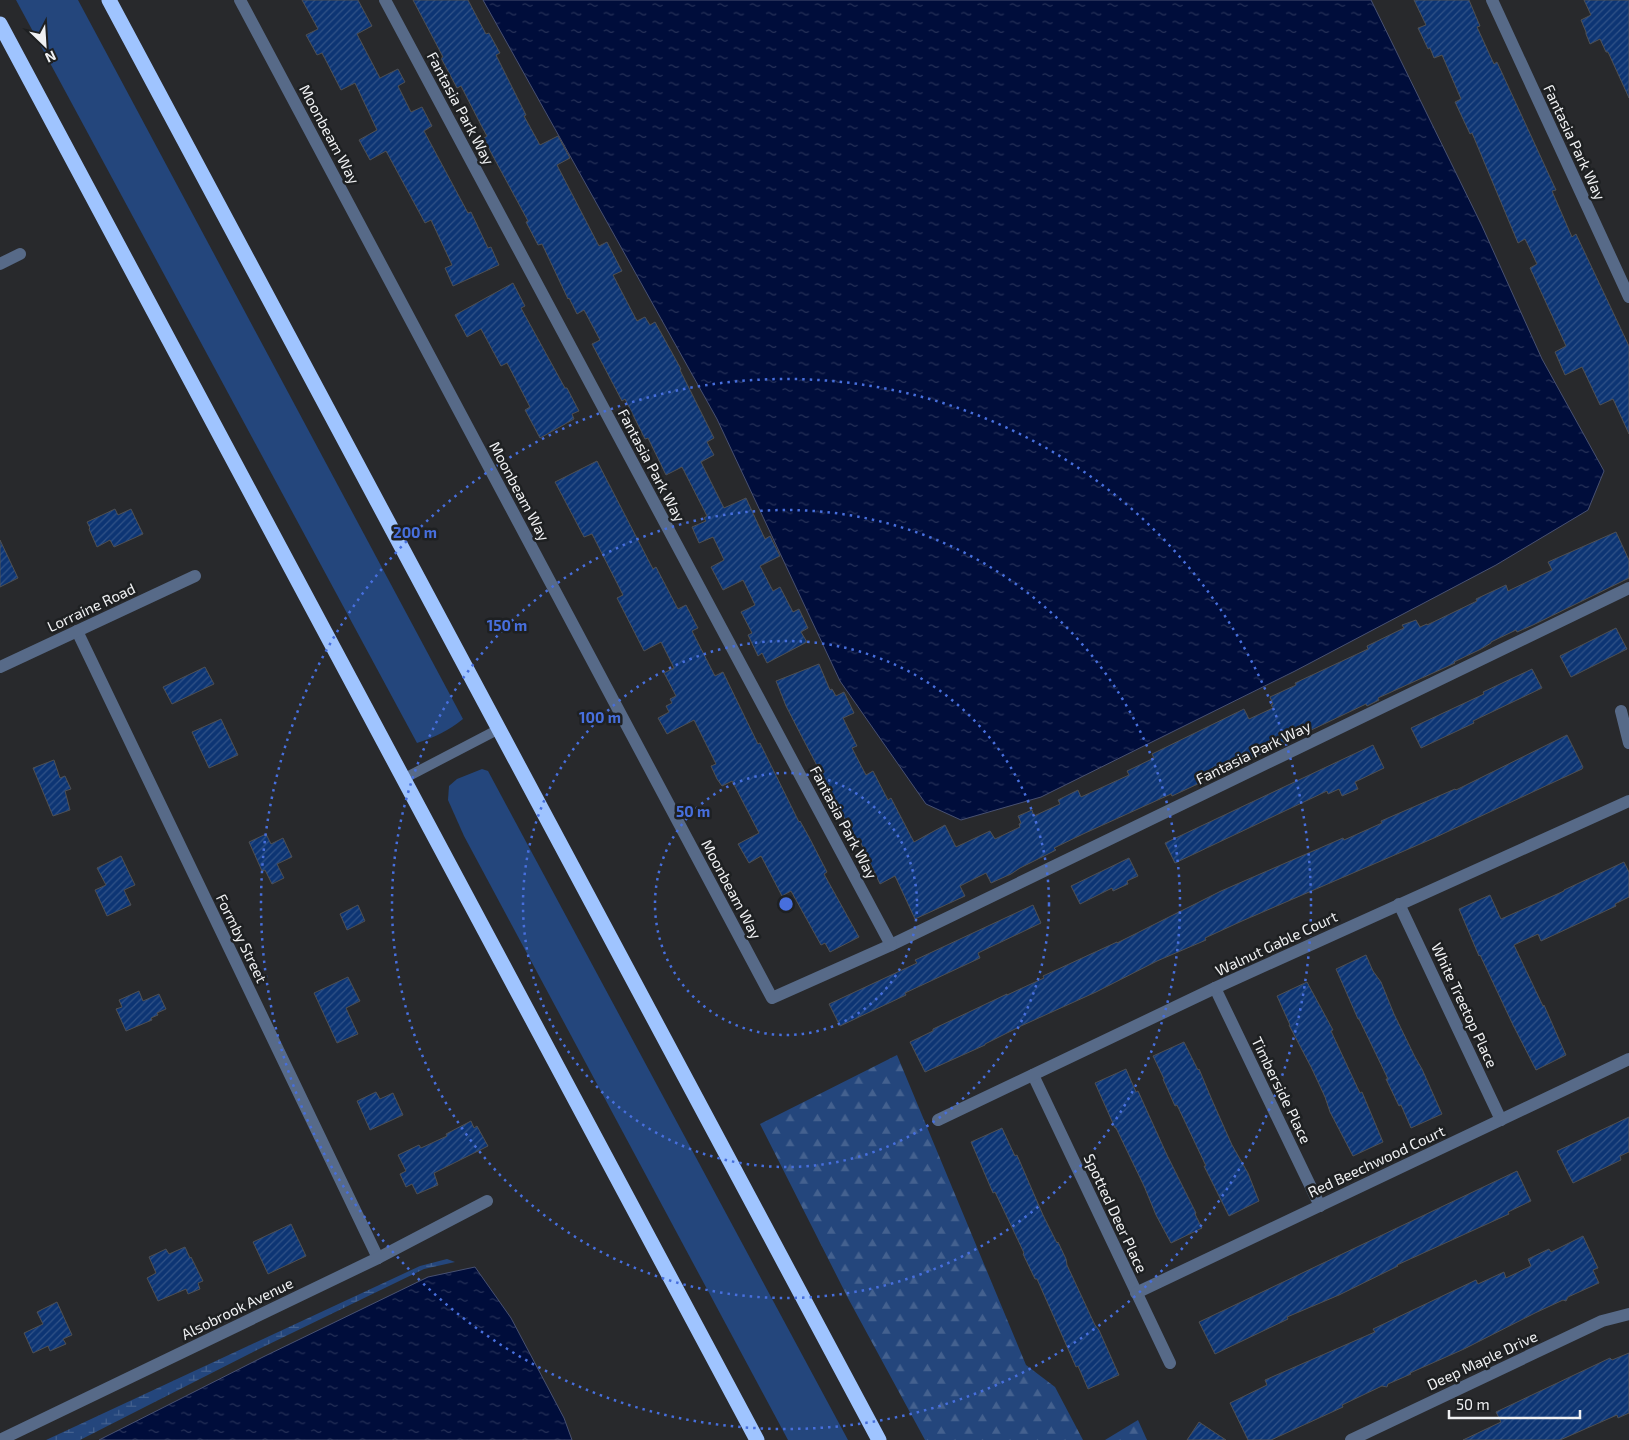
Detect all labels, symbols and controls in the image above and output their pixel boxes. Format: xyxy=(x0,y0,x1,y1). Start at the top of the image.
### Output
north arrow xyxy=(20,20,70,70)
text: N xyxy=(43,47,59,67)
street label: Fantasia Park Way xyxy=(424,48,498,168)
street label: Moonbeam Way xyxy=(296,81,364,187)
street label: Fantasia Park Way xyxy=(1540,81,1610,203)
street label: Fantasia Park Way xyxy=(615,405,689,525)
street label: Moonbeam Way xyxy=(486,438,554,544)
text: 200 m xyxy=(393,523,437,541)
street label: Lorraine Road xyxy=(44,579,138,635)
text: 150 m xyxy=(487,616,527,634)
text: 100 m xyxy=(579,708,621,726)
street label: Fantasia Park Way xyxy=(1193,716,1313,788)
street label: Fantasia Park Way xyxy=(807,762,881,882)
text: 50 m xyxy=(676,802,710,820)
street label: Moonbeam Way xyxy=(698,836,766,942)
street label: Formby Street xyxy=(213,891,271,986)
centre of rings xyxy=(777,895,795,913)
street label: Walnut Gable Court xyxy=(1212,907,1340,979)
street label: White Treetop Place xyxy=(1428,940,1502,1070)
street label: Timberside Place xyxy=(1248,1034,1316,1146)
street label: Red Beechwood Court xyxy=(1305,1121,1448,1201)
street label: Spotted Deer Place xyxy=(1081,1151,1151,1275)
street label: Alsobrook Avenue xyxy=(178,1273,296,1343)
street label: Deep Maple Drive xyxy=(1424,1327,1540,1393)
scale bar xyxy=(1449,1388,1580,1420)
text: 50 m xyxy=(1456,1395,1490,1413)

